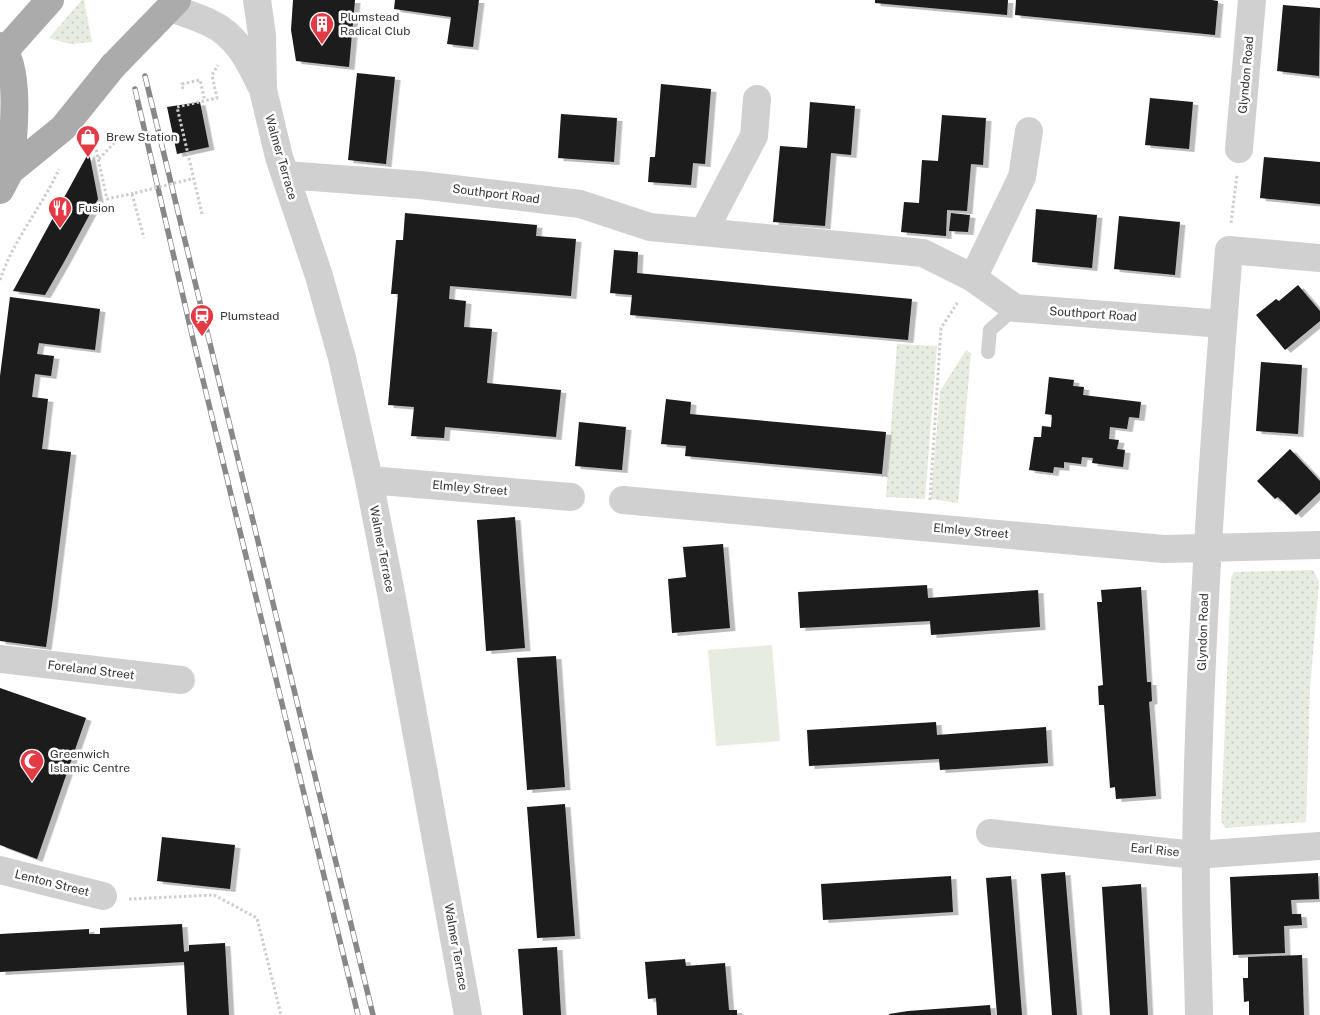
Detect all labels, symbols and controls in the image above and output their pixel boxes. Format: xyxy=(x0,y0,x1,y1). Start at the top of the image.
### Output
place label: Plumstead Radical Club xyxy=(340,10,410,38)
building icon: Plumstead Radical Club xyxy=(309,11,335,45)
street label: Glyndon Road xyxy=(1236,36,1256,114)
street label: Walmer Terrace xyxy=(262,113,300,201)
shop icon: Brew Station xyxy=(75,124,101,158)
place label: Brew Station xyxy=(106,130,178,144)
street label: Southport Road xyxy=(452,182,540,206)
restaurant icon: Fusion xyxy=(47,195,73,229)
place label: Fusion xyxy=(78,201,115,215)
station icon: Plumstead xyxy=(189,303,215,337)
street label: Southport Road xyxy=(1049,304,1137,324)
place label: Plumstead xyxy=(220,309,279,323)
street label: Elmley Street xyxy=(432,478,509,498)
street label: Walmer Terrace xyxy=(367,504,397,594)
street label: Elmley Street xyxy=(933,521,1010,541)
street label: Glyndon Road xyxy=(1195,593,1211,671)
street label: Foreland Street xyxy=(47,658,136,682)
place label: Greenwich Islamic Centre xyxy=(50,747,130,775)
mosque icon: Greenwich Islamic Centre xyxy=(19,748,45,782)
street label: Earl Rise xyxy=(1130,840,1180,860)
street label: Lenton Street xyxy=(13,867,91,899)
street label: Walmer Terrace xyxy=(441,902,471,992)

